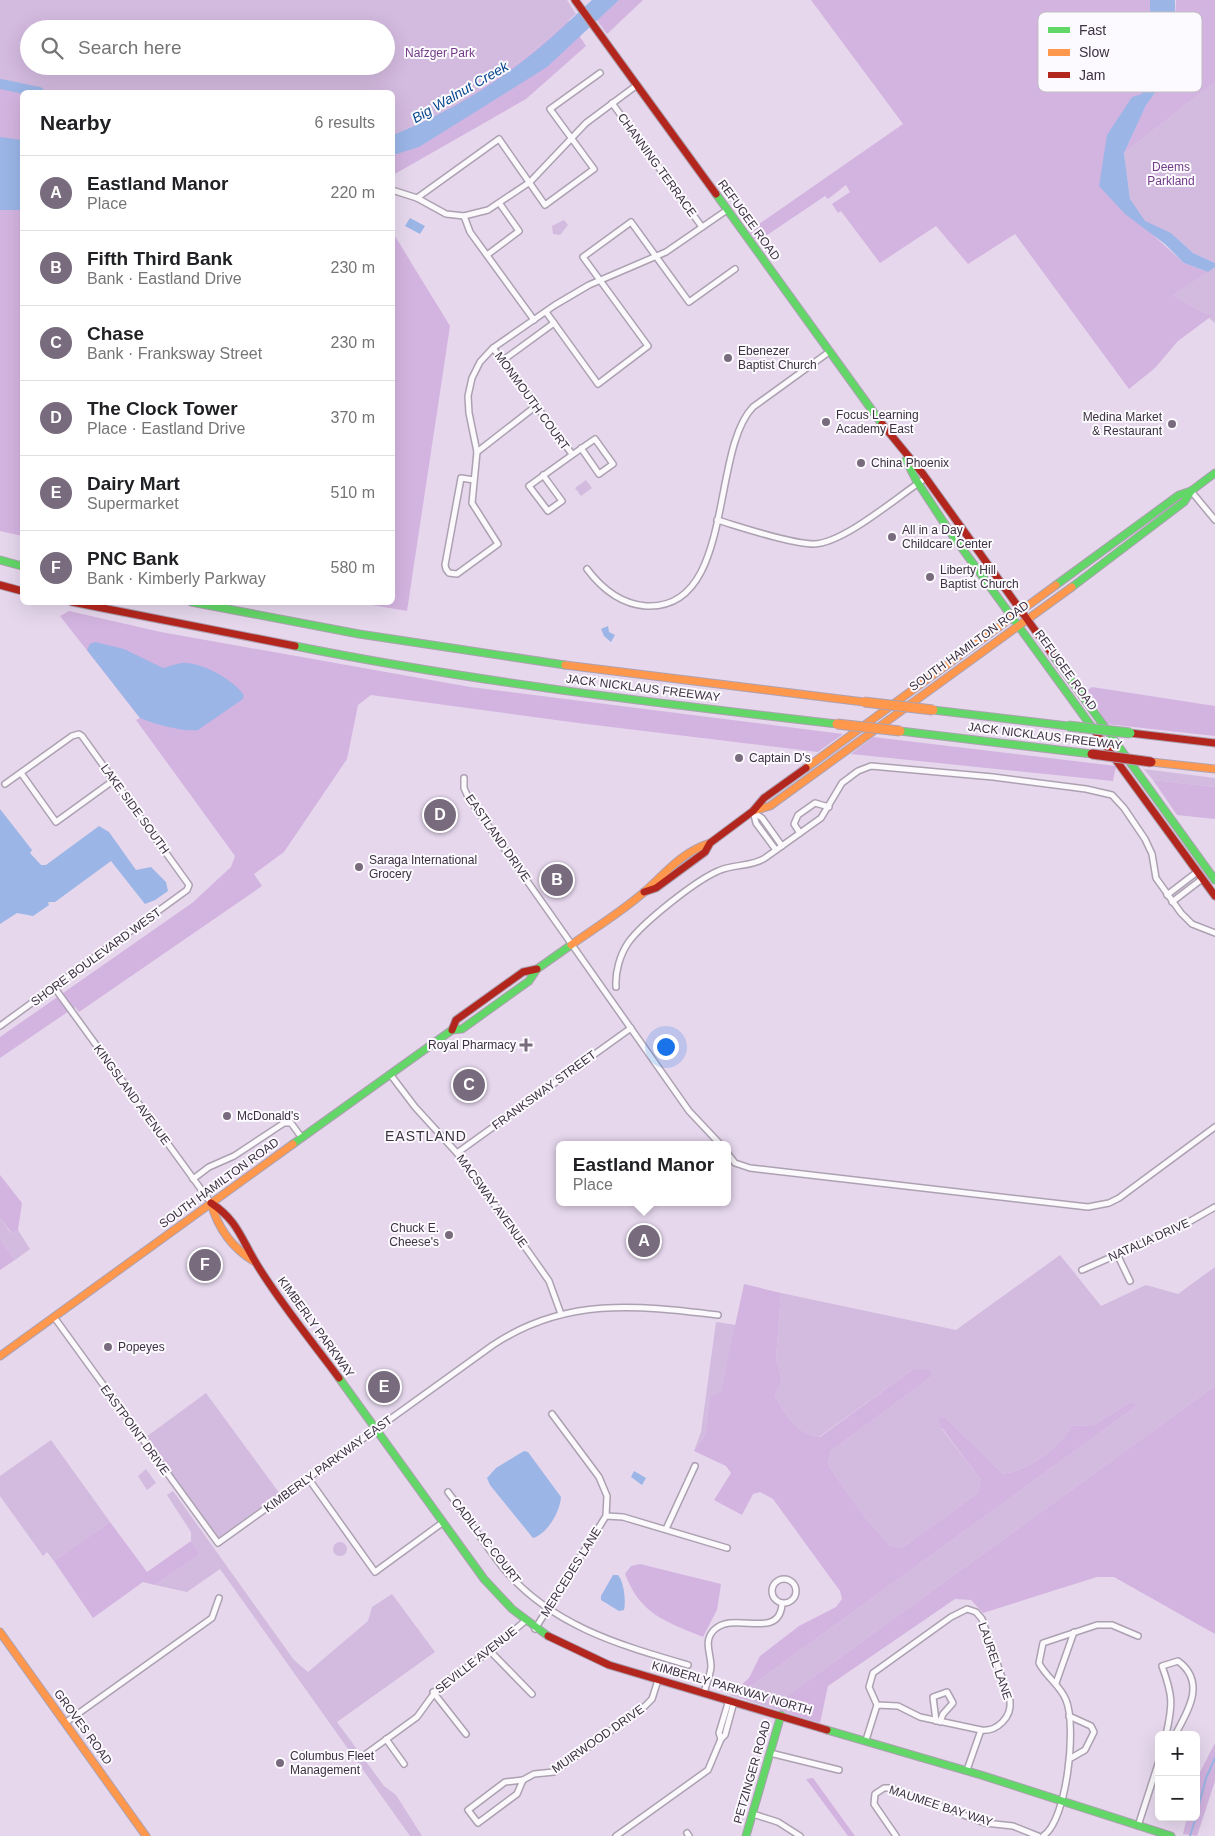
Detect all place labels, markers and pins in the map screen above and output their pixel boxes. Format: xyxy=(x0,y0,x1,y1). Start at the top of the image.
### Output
place label: Ebenezer Baptist Church xyxy=(738,344,817,372)
marker: Ebenezer Baptist Church xyxy=(722,352,734,364)
place label: Focus Learning Academy East xyxy=(836,408,919,436)
place label: Medina Market & Restaurant xyxy=(1083,410,1163,438)
marker: Focus Learning Academy East xyxy=(820,416,832,428)
marker: Medina Market & Restaurant xyxy=(1166,418,1178,430)
place label: China Phoenix xyxy=(871,456,949,470)
marker: China Phoenix xyxy=(855,457,867,469)
place label: All in a Day Childcare Center xyxy=(902,523,992,551)
marker: All in a Day Childcare Center xyxy=(886,531,898,543)
place label: Liberty Hill Baptist Church xyxy=(940,563,1019,591)
marker: Liberty Hill Baptist Church xyxy=(924,571,936,583)
place label: Captain D's xyxy=(749,751,811,765)
marker: Captain D's xyxy=(733,752,745,764)
pin: D xyxy=(424,796,456,834)
place label: Saraga International Grocery xyxy=(369,853,477,881)
marker: Saraga International Grocery xyxy=(353,861,365,873)
pin: B xyxy=(541,861,573,899)
place label: Royal Pharmacy xyxy=(428,1038,516,1052)
marker: Royal Pharmacy xyxy=(520,1039,532,1051)
pin: C xyxy=(453,1066,485,1104)
place label: McDonald's xyxy=(237,1109,299,1123)
marker: McDonald's xyxy=(221,1110,233,1122)
place label: Chuck E. Cheese's xyxy=(389,1221,439,1249)
pin: A xyxy=(628,1222,660,1260)
marker: Chuck E. Cheese's xyxy=(443,1229,455,1241)
pin: F xyxy=(189,1246,221,1284)
place label: Popeyes xyxy=(118,1340,165,1354)
marker: Popeyes xyxy=(102,1341,114,1353)
pin: E xyxy=(368,1368,400,1406)
place label: Columbus Fleet Management xyxy=(290,1749,375,1777)
marker: Columbus Fleet Management xyxy=(274,1757,286,1769)

